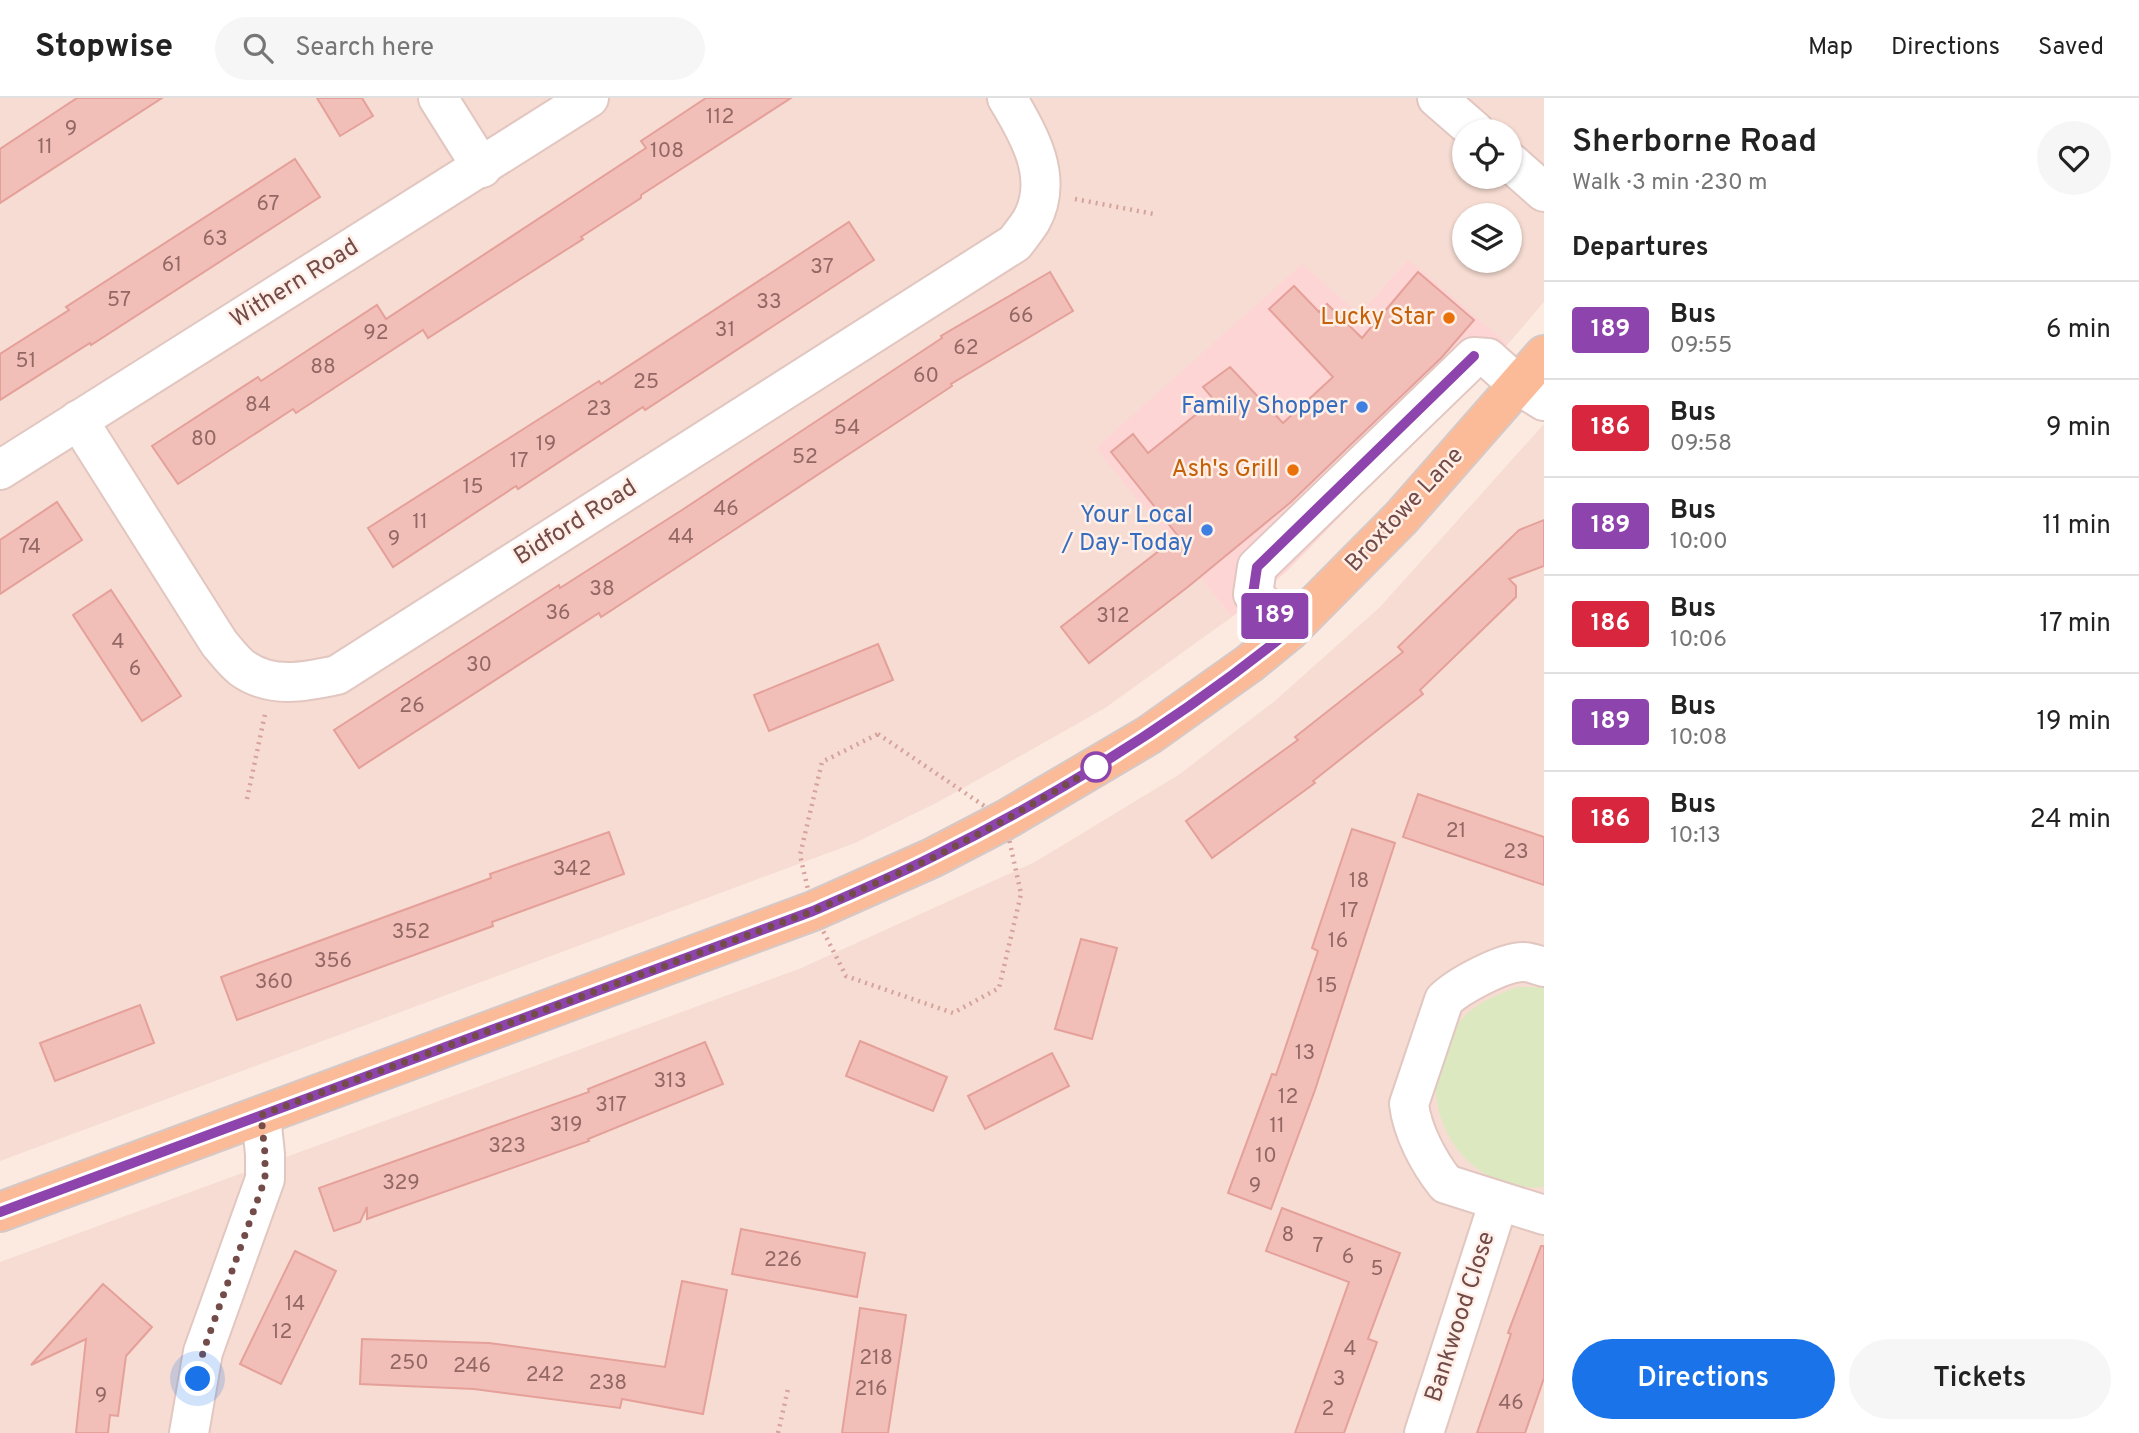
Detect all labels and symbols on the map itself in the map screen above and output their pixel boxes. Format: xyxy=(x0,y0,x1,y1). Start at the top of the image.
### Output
house number: 112 xyxy=(706,104,734,131)
house number: 9 xyxy=(65,116,77,143)
house number: 11 xyxy=(37,134,53,161)
house number: 108 xyxy=(650,138,684,165)
house number: 67 xyxy=(256,191,280,218)
house number: 63 xyxy=(202,226,228,253)
street label: Withern Road xyxy=(225,233,365,335)
house number: 61 xyxy=(162,252,182,279)
house number: 37 xyxy=(810,254,834,281)
house number: 57 xyxy=(107,287,131,314)
house number: 33 xyxy=(756,289,782,316)
house number: 66 xyxy=(1008,303,1034,330)
place label: Lucky Star xyxy=(1320,303,1435,333)
marker: Lucky Star xyxy=(1441,310,1457,326)
house number: 31 xyxy=(715,317,735,344)
house number: 92 xyxy=(363,320,389,347)
house number: 62 xyxy=(953,335,979,362)
house number: 51 xyxy=(16,348,36,375)
house number: 88 xyxy=(310,354,336,381)
house number: 60 xyxy=(913,363,939,390)
house number: 25 xyxy=(633,369,659,396)
house number: 84 xyxy=(245,392,271,419)
place label: Family Shopper xyxy=(1181,392,1348,422)
house number: 23 xyxy=(586,396,612,423)
marker: Family Shopper xyxy=(1354,399,1370,415)
house number: 54 xyxy=(834,415,860,442)
house number: 80 xyxy=(191,426,217,453)
house number: 19 xyxy=(536,431,556,458)
street label: Broxtowe Lane xyxy=(1339,441,1471,579)
house number: 52 xyxy=(792,444,818,471)
house number: 17 xyxy=(510,448,528,475)
place label: Ash's Grill xyxy=(1172,455,1279,485)
marker: Ash's Grill xyxy=(1285,462,1301,478)
street label: Bidford Road xyxy=(509,473,643,573)
house number: 15 xyxy=(463,474,483,501)
house number: 46 xyxy=(713,496,739,523)
place label: Your Local / Day-Today xyxy=(1061,501,1193,559)
house number: 11 xyxy=(412,509,428,536)
marker: Your Local / Day-Today xyxy=(1199,522,1215,538)
house number: 44 xyxy=(668,524,694,551)
house number: 9 xyxy=(388,526,400,553)
house number: 74 xyxy=(19,534,41,561)
house number: 38 xyxy=(589,576,615,603)
line badge: 189 xyxy=(1235,593,1315,639)
house number: 36 xyxy=(545,600,571,627)
house number: 312 xyxy=(1096,603,1130,630)
house number: 4 xyxy=(111,629,125,656)
house number: 30 xyxy=(466,652,492,679)
house number: 6 xyxy=(129,656,141,683)
house number: 26 xyxy=(399,693,425,720)
unlabelled marker xyxy=(1081,752,1111,782)
house number: 21 xyxy=(1446,818,1466,845)
house number: 23 xyxy=(1503,839,1529,866)
house number: 342 xyxy=(553,856,591,883)
house number: 18 xyxy=(1349,868,1369,895)
house number: 17 xyxy=(1340,898,1358,925)
house number: 352 xyxy=(392,919,430,946)
house number: 16 xyxy=(1328,928,1348,955)
house number: 356 xyxy=(314,948,352,975)
house number: 360 xyxy=(255,969,293,996)
house number: 15 xyxy=(1317,973,1337,1000)
house number: 13 xyxy=(1295,1040,1315,1067)
house number: 313 xyxy=(653,1068,687,1095)
house number: 12 xyxy=(1278,1084,1298,1111)
house number: 317 xyxy=(595,1092,627,1119)
house number: 319 xyxy=(550,1112,582,1139)
house number: 11 xyxy=(1269,1113,1285,1140)
house number: 323 xyxy=(488,1133,526,1160)
house number: 10 xyxy=(1255,1143,1277,1170)
house number: 329 xyxy=(382,1170,420,1197)
house number: 9 xyxy=(1249,1173,1261,1200)
house number: 8 xyxy=(1282,1222,1294,1249)
street label: Bankwood Close xyxy=(1419,1228,1503,1406)
house number: 7 xyxy=(1313,1233,1324,1260)
house number: 6 xyxy=(1342,1244,1354,1271)
house number: 226 xyxy=(764,1247,802,1274)
house number: 5 xyxy=(1370,1256,1384,1283)
house number: 14 xyxy=(285,1291,305,1318)
house number: 12 xyxy=(272,1319,292,1346)
house number: 4 xyxy=(1343,1336,1357,1363)
house number: 218 xyxy=(859,1345,893,1372)
house number: 250 xyxy=(389,1350,429,1377)
house number: 246 xyxy=(453,1353,491,1380)
your location xyxy=(180,1361,215,1396)
house number: 242 xyxy=(526,1362,564,1389)
house number: 3 xyxy=(1333,1366,1345,1393)
house number: 238 xyxy=(589,1370,627,1397)
house number: 216 xyxy=(854,1376,888,1403)
house number: 9 xyxy=(95,1383,107,1410)
house number: 46 xyxy=(1498,1390,1524,1417)
house number: 2 xyxy=(1322,1396,1334,1423)

